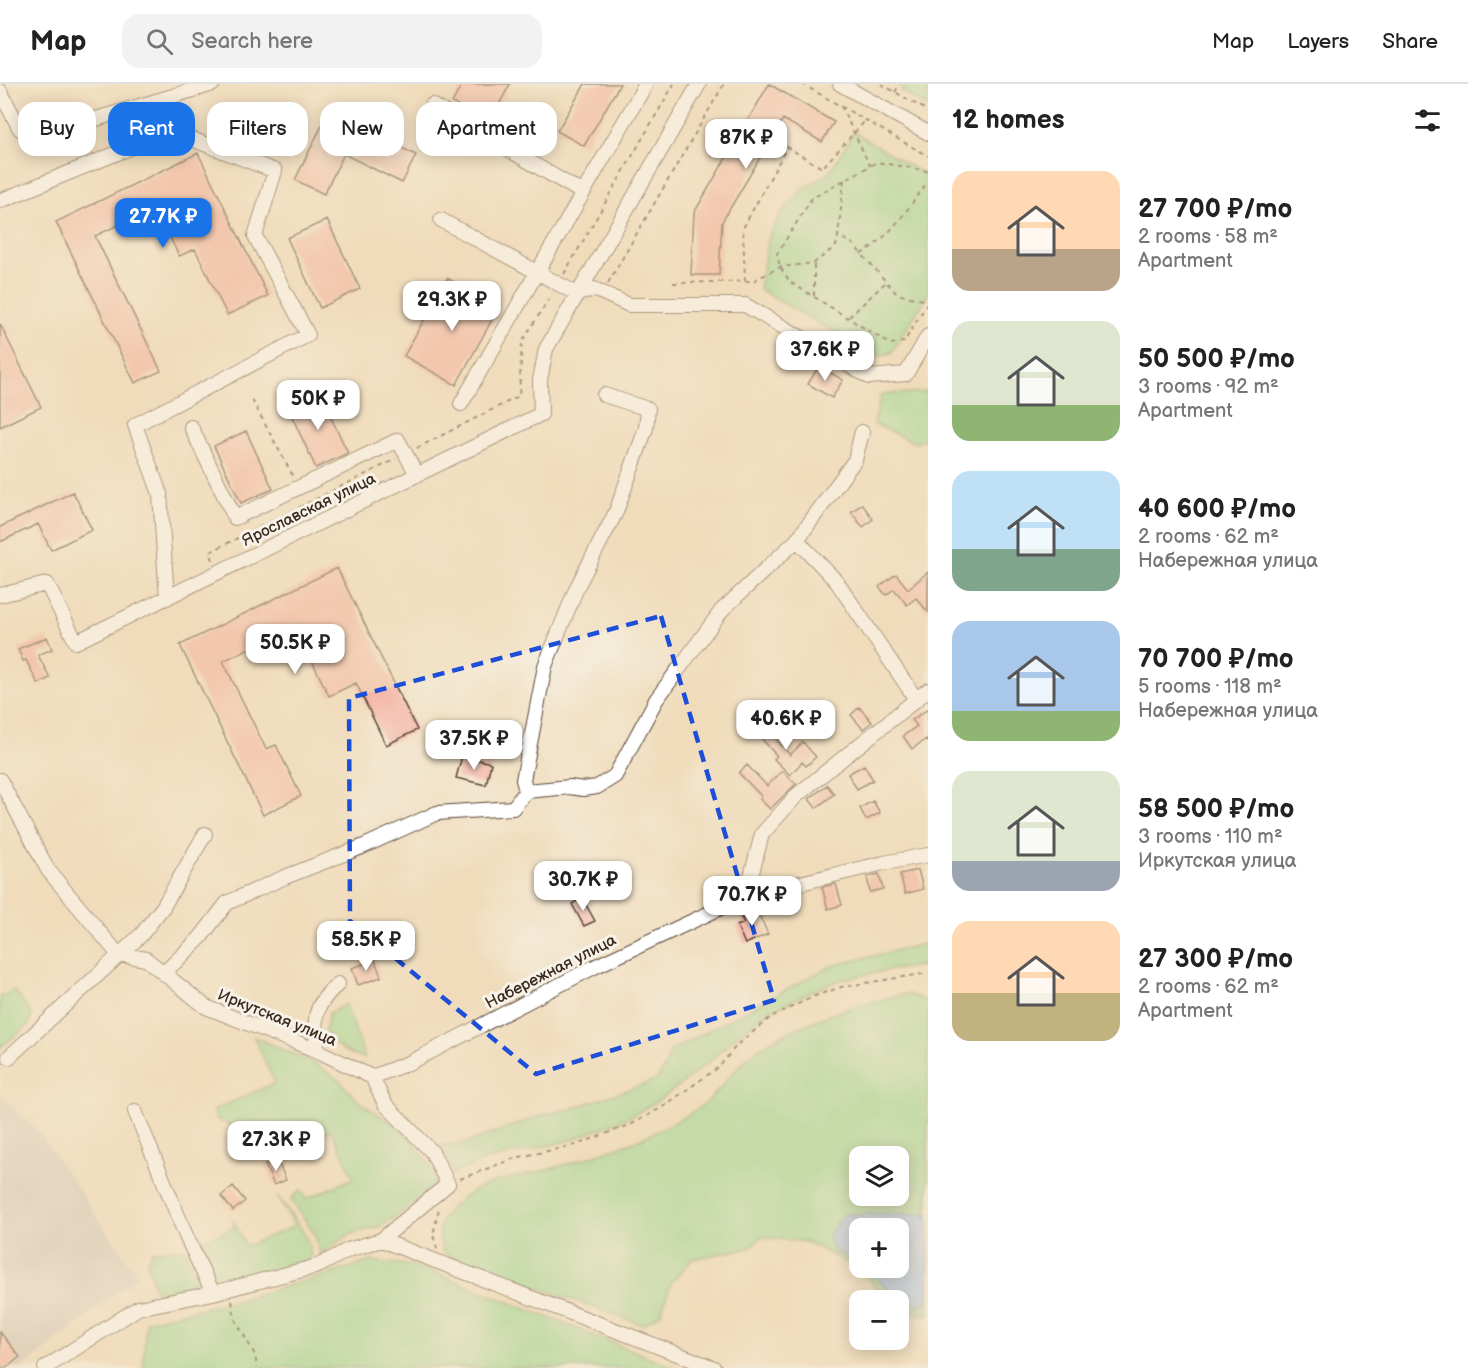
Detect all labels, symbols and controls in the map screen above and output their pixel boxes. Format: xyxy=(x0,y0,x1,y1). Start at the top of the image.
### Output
search box xyxy=(122,14,542,68)
text: Map xyxy=(30,25,86,58)
icon: search xyxy=(143,25,176,58)
text: Search here xyxy=(191,28,313,55)
text: Map xyxy=(1212,29,1254,54)
text: Layers xyxy=(1287,29,1349,54)
text: Share xyxy=(1382,29,1438,54)
chip: Buy xyxy=(18,102,96,156)
chip: Rent xyxy=(108,102,195,156)
chip: Filters xyxy=(207,102,308,156)
chip: New xyxy=(320,102,404,156)
chip: Apartment xyxy=(416,102,557,156)
icon: filters xyxy=(1411,104,1444,137)
text: 12 homes xyxy=(952,105,1064,136)
pin: 87K ₽ xyxy=(704,119,788,170)
text: 87K ₽ xyxy=(719,126,773,150)
text: 27 700 ₽/mo xyxy=(1138,194,1292,225)
icon: home xyxy=(1000,195,1072,267)
pin: 27.7K ₽ xyxy=(108,198,218,249)
text: 27.7K ₽ xyxy=(129,205,197,229)
text: 2 rooms · 58 m² xyxy=(1138,225,1278,249)
text: Apartment xyxy=(1138,249,1233,273)
pin: 29.3K ₽ xyxy=(397,281,507,332)
text: 29.3K ₽ xyxy=(417,288,487,312)
pin: 37.6K ₽ xyxy=(770,331,880,382)
text: 37.6K ₽ xyxy=(790,338,860,362)
text: 50 500 ₽/mo xyxy=(1138,344,1295,375)
icon: home xyxy=(1000,345,1072,417)
text: 3 rooms · 92 m² xyxy=(1138,375,1279,399)
pin: 50K ₽ xyxy=(276,380,360,431)
text: 50K ₽ xyxy=(291,387,345,411)
text: Apartment xyxy=(1138,399,1233,423)
street label: Ярославская улица xyxy=(239,469,379,551)
text: 40 600 ₽/mo xyxy=(1138,494,1296,525)
icon: home xyxy=(1000,495,1072,567)
text: 2 rooms · 62 m² xyxy=(1138,525,1279,549)
text: Набережная улица xyxy=(1138,549,1318,573)
pin: 50.5K ₽ xyxy=(240,624,350,675)
text: 50.5K ₽ xyxy=(260,631,330,655)
text: 70 700 ₽/mo xyxy=(1138,644,1294,675)
icon: home xyxy=(1000,645,1072,717)
text: 5 rooms · 118 m² xyxy=(1138,675,1282,699)
text: Набережная улица xyxy=(1138,699,1318,723)
pin: 40.6K ₽ xyxy=(731,700,841,751)
text: 40.6K ₽ xyxy=(750,707,822,731)
pin: 37.5K ₽ xyxy=(419,720,529,771)
text: 37.5K ₽ xyxy=(439,727,509,751)
text: 58 500 ₽/mo xyxy=(1138,794,1294,825)
icon: home xyxy=(1000,795,1072,867)
text: 3 rooms · 110 m² xyxy=(1138,825,1283,849)
text: Иркутская улица xyxy=(1138,849,1297,873)
pin: 30.7K ₽ xyxy=(528,861,638,912)
text: 30.7K ₽ xyxy=(548,868,618,892)
pin: 70.7K ₽ xyxy=(697,876,807,927)
text: 70.7K ₽ xyxy=(717,883,787,907)
pin: 58.5K ₽ xyxy=(311,921,421,972)
text: 58.5K ₽ xyxy=(331,928,401,952)
street label: Набережная улица xyxy=(482,931,620,1013)
text: 27 300 ₽/mo xyxy=(1138,944,1293,975)
icon: home xyxy=(1000,945,1072,1017)
text: 2 rooms · 62 m² xyxy=(1138,975,1279,999)
street label: Иркутская улица xyxy=(215,985,340,1051)
text: Apartment xyxy=(1138,999,1233,1023)
pin: 27.3K ₽ xyxy=(221,1121,331,1172)
text: 27.3K ₽ xyxy=(241,1128,311,1152)
map controls xyxy=(849,1146,909,1350)
button: layers xyxy=(849,1146,909,1206)
button: + xyxy=(849,1218,909,1278)
button: − xyxy=(849,1290,909,1350)

